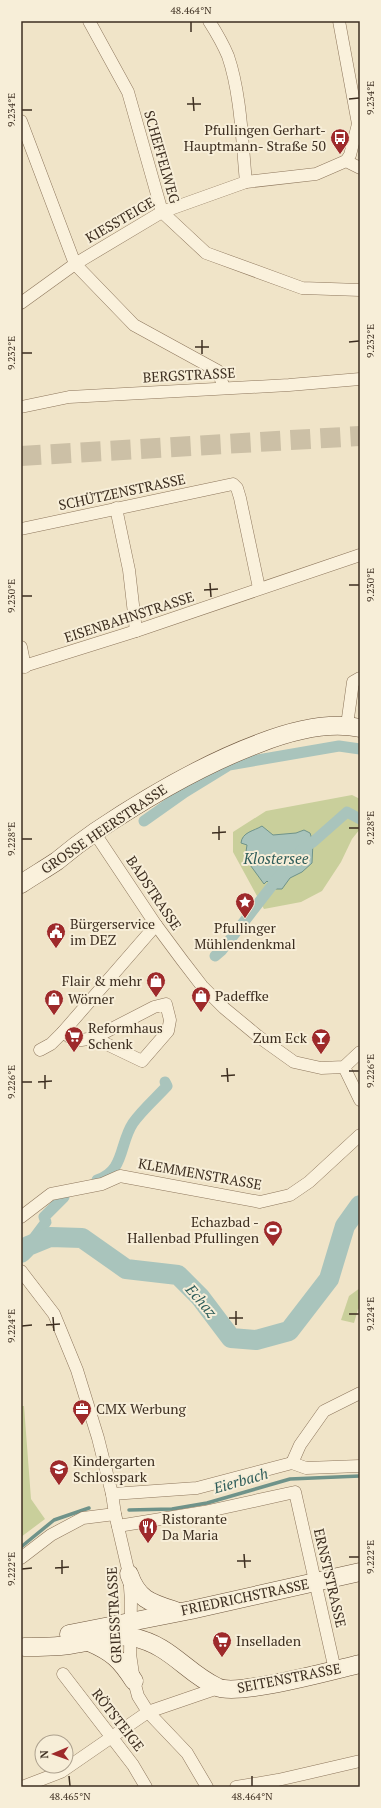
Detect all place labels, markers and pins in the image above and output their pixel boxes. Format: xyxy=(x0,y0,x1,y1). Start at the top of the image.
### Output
place label: Pfullingen Gerhart- Hauptmann- Straße 50 xyxy=(184,120,326,155)
bus stop icon: Pfullingen Gerhart- Hauptmann- Straße 50 xyxy=(329,127,351,155)
place icon: Pfullinger Mühlendenkmal xyxy=(234,891,256,919)
place label: Bürgerservice im DEZ xyxy=(70,914,155,949)
place label: Pfullinger Mühlendenkmal xyxy=(194,918,296,953)
public building icon: Bürgerservice im DEZ xyxy=(45,921,67,949)
shop icon: Flair & mehr xyxy=(145,970,167,998)
place label: Flair & mehr xyxy=(62,971,143,990)
shop icon: Padeffke xyxy=(190,985,212,1013)
place label: Padeffke xyxy=(215,986,269,1005)
shop icon: Wörner xyxy=(43,988,65,1016)
place label: Wörner xyxy=(68,989,115,1008)
place label: Reformhaus Schenk xyxy=(88,1018,163,1053)
supermarket icon: Reformhaus Schenk xyxy=(63,1025,85,1053)
bar icon: Zum Eck xyxy=(310,1027,332,1055)
place label: Zum Eck xyxy=(253,1028,308,1047)
place label: Echazbad - Hallenbad Pfullingen xyxy=(127,1212,260,1247)
sports icon: Echazbad - Hallenbad Pfullingen xyxy=(262,1219,284,1247)
office icon: CMX Werbung xyxy=(71,1398,93,1426)
place label: CMX Werbung xyxy=(96,1399,187,1418)
place label: Kindergarten Schlosspark xyxy=(73,1451,156,1486)
school or university icon: Kindergarten Schlosspark xyxy=(48,1458,70,1486)
place label: Ristorante Da Maria xyxy=(162,1509,227,1544)
restaurant icon: Ristorante Da Maria xyxy=(137,1516,159,1544)
supermarket icon: Inselladen xyxy=(211,1630,233,1658)
place label: Inselladen xyxy=(236,1631,302,1650)

